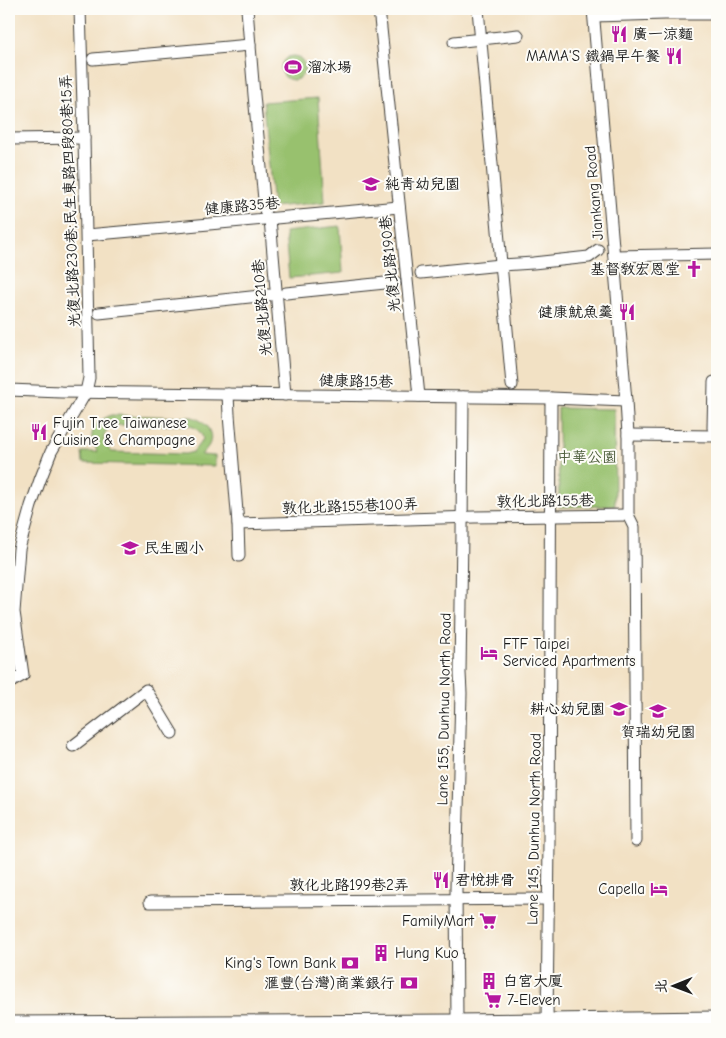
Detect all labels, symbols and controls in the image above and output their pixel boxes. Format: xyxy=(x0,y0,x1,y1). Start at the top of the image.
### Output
restaurant icon: 廣一涼麵 xyxy=(609,24,629,44)
place label: 廣一涼麵 xyxy=(633,25,693,43)
restaurant icon: MAMA'S 鐵鍋早午餐 xyxy=(664,46,684,66)
place label: MAMA'S 鐵鍋早午餐 xyxy=(526,47,660,65)
sports icon: 溜冰場 xyxy=(283,57,303,77)
place label: 溜冰場 xyxy=(307,58,352,76)
street label: 光復北路230巷;民生東路四段80巷15弄 xyxy=(57,74,83,328)
street label: Jiankang Road xyxy=(581,145,607,241)
school or university icon: 純青幼兒園 xyxy=(361,174,381,194)
place label: 純青幼兒園 xyxy=(385,175,460,193)
street label: 健康路35巷 xyxy=(203,194,281,218)
street label: 光復北路190巷 xyxy=(376,214,404,314)
street label: 光復北路210巷 xyxy=(249,258,275,358)
church icon: 基督教宏恩堂 xyxy=(684,259,704,279)
place label: 基督教宏恩堂 xyxy=(590,260,680,278)
restaurant icon: 健康魷魚羹 xyxy=(617,302,637,322)
place label: 健康魷魚羹 xyxy=(538,303,613,321)
street label: 健康路15巷 xyxy=(319,371,393,391)
place label: Fujin Tree Taiwanese Cuisine & Champagne xyxy=(53,414,196,449)
restaurant icon: Fujin Tree Taiwanese Cuisine & Champagne xyxy=(29,422,49,442)
park label: 中華公園 xyxy=(557,448,617,466)
street label: 敦化北路155巷 xyxy=(496,491,594,511)
street label: 敦化北路155巷100弄 xyxy=(282,495,418,517)
school or university icon: 民生國小 xyxy=(120,538,140,558)
place label: 民生國小 xyxy=(144,539,204,557)
street label: Lane 155, Dunhua North Road xyxy=(433,612,455,806)
place label: FTF Taipei Serviced Apartments xyxy=(503,635,636,670)
hotel icon: FTF Taipei Serviced Apartments xyxy=(479,643,499,663)
school or university icon: 耕心幼兒園 xyxy=(609,699,629,719)
place label: 耕心幼兒園 xyxy=(530,700,605,718)
school or university icon: 賀瑞幼兒園 xyxy=(648,701,668,721)
place label: 賀瑞幼兒園 xyxy=(620,723,696,741)
street label: Lane 145, Dunhua North Road xyxy=(523,733,545,925)
restaurant icon: 君悅排骨 xyxy=(431,870,451,890)
place label: 君悅排骨 xyxy=(455,871,515,889)
street label: 敦化北路199巷2弄 xyxy=(289,876,409,894)
hotel icon: Capella xyxy=(649,879,669,899)
place label: Capella xyxy=(598,880,645,898)
supermarket icon: FamilyMart xyxy=(478,911,498,931)
place label: FamilyMart xyxy=(402,912,475,930)
building icon: Hung Kuo xyxy=(371,943,391,963)
place label: Hung Kuo xyxy=(395,944,459,962)
bank icon: King's Town Bank xyxy=(340,953,360,973)
place label: King's Town Bank xyxy=(225,954,337,972)
north arrow xyxy=(648,960,698,1010)
building icon: 白宫大厦 xyxy=(479,971,499,991)
place label: 白宫大厦 xyxy=(503,972,563,990)
bank icon: 滙豐(台灣)商業銀行 xyxy=(399,973,419,993)
place label: 滙豐(台灣)商業銀行 xyxy=(265,974,395,992)
text: 北 xyxy=(653,979,670,993)
supermarket icon: 7-Eleven xyxy=(483,990,503,1010)
place label: 7-Eleven xyxy=(507,991,561,1009)

